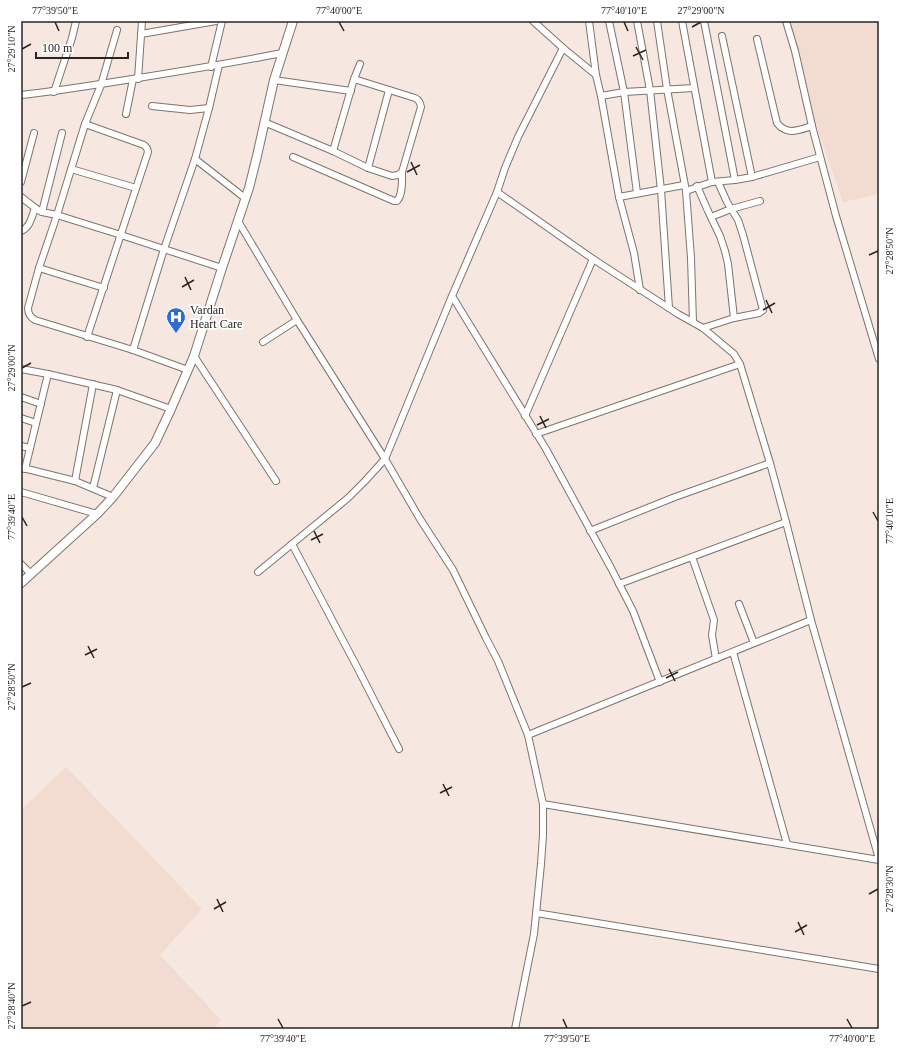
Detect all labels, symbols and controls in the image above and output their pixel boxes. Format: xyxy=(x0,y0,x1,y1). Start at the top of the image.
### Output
text: 77°39'50"E xyxy=(32,5,78,16)
text: 77°40'00"E xyxy=(316,5,362,16)
text: 77°40'10"E xyxy=(601,5,647,16)
text: 27°29'00"N xyxy=(677,5,725,16)
text: 27°29'10"N xyxy=(6,25,17,73)
scale bar xyxy=(36,34,128,60)
text: 100 m xyxy=(42,41,73,55)
text: 27°28'50"N xyxy=(884,227,895,275)
place label: Vardan Heart Care xyxy=(190,303,242,331)
hospital icon: Vardan Heart Care xyxy=(165,306,187,334)
text: 27°29'00"N xyxy=(6,344,17,392)
text: 77°39'40"E xyxy=(6,494,17,540)
text: 77°40'10"E xyxy=(884,498,895,544)
text: 27°28'50"N xyxy=(6,663,17,711)
text: 27°28'30"N xyxy=(884,865,895,913)
text: 27°28'40"N xyxy=(6,982,17,1030)
text: 77°39'40"E xyxy=(260,1033,306,1044)
text: 77°39'50"E xyxy=(544,1033,590,1044)
text: 77°40'00"E xyxy=(829,1033,875,1044)

